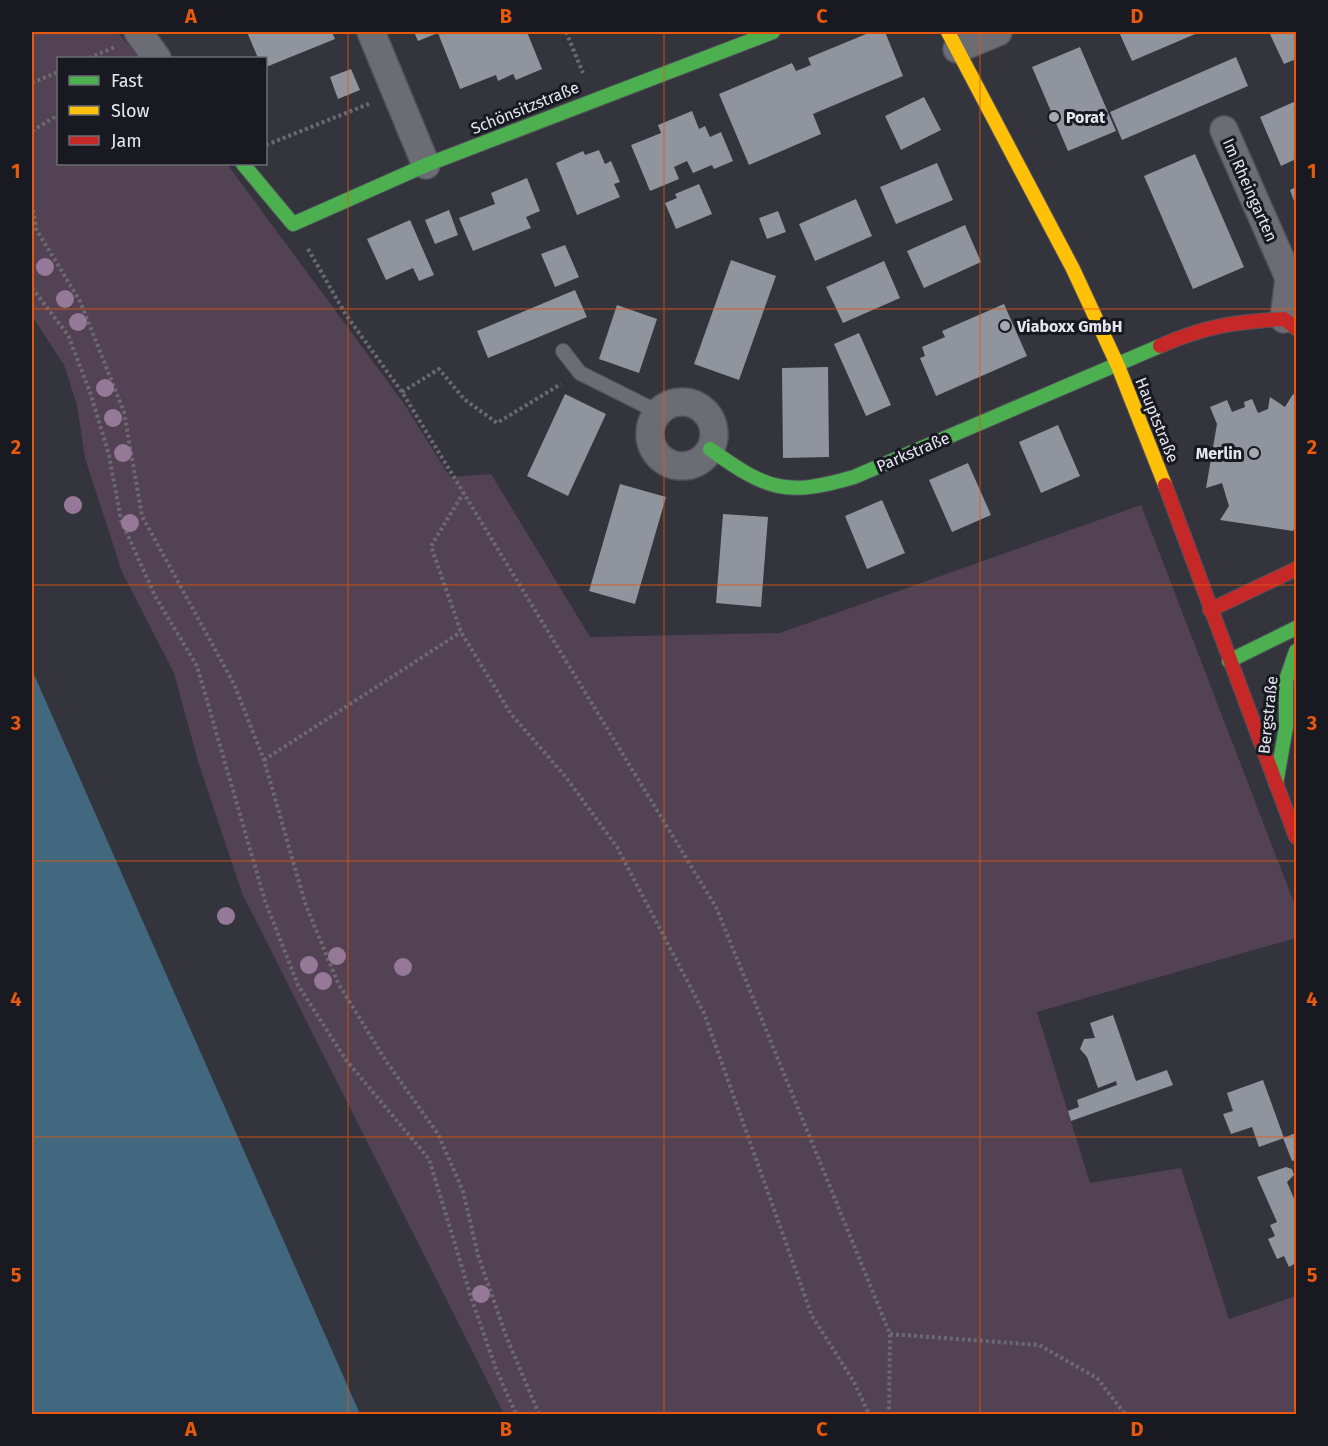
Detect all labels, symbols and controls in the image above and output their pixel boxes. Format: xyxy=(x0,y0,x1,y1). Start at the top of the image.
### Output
text: A xyxy=(184,4,198,28)
text: B xyxy=(500,4,512,28)
text: C xyxy=(816,4,828,28)
text: D xyxy=(1130,4,1144,28)
legend xyxy=(57,57,267,165)
text: Fast xyxy=(111,70,144,92)
street label: Schönsitzstraße xyxy=(468,78,582,138)
text: Slow xyxy=(111,100,150,122)
place label: Porat xyxy=(1066,108,1106,127)
marker: Porat xyxy=(1047,110,1061,124)
text: Jam xyxy=(111,130,142,152)
street label: Im Rheingarten xyxy=(1219,135,1281,245)
text: 1 xyxy=(11,159,21,183)
text: 1 xyxy=(1307,159,1317,183)
place label: Viaboxx GmbH xyxy=(1016,317,1122,336)
marker: Viaboxx GmbH xyxy=(998,319,1012,333)
street label: Hauptstraße xyxy=(1131,375,1183,465)
street label: Parkstraße xyxy=(874,428,952,476)
text: 2 xyxy=(11,435,21,459)
text: 2 xyxy=(1307,435,1317,459)
place label: Merlin xyxy=(1196,444,1242,463)
marker: Merlin xyxy=(1247,446,1261,460)
street label: Bergstraße xyxy=(1254,675,1282,755)
text: 3 xyxy=(10,711,21,735)
text: 3 xyxy=(1306,711,1317,735)
text: 4 xyxy=(10,987,22,1011)
text: 4 xyxy=(1306,987,1318,1011)
text: 5 xyxy=(11,1263,22,1287)
text: 5 xyxy=(1307,1263,1318,1287)
text: A xyxy=(184,1417,198,1441)
text: B xyxy=(500,1417,512,1441)
text: C xyxy=(816,1417,828,1441)
text: D xyxy=(1130,1417,1144,1441)

